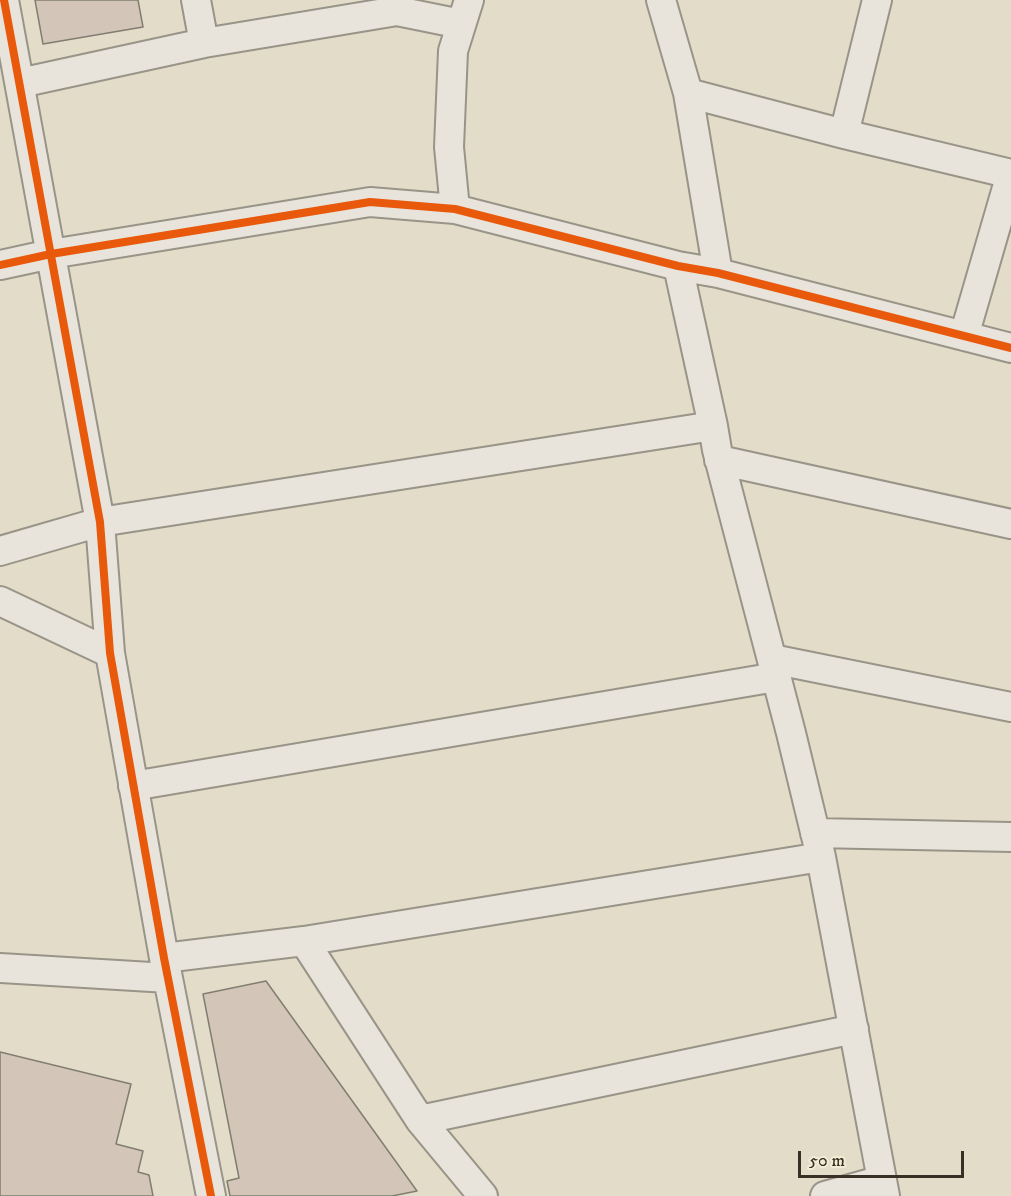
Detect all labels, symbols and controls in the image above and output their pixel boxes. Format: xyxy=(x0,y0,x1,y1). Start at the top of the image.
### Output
scale bar xyxy=(801,1139,968,1177)
text: 50 m xyxy=(809,1150,845,1172)

